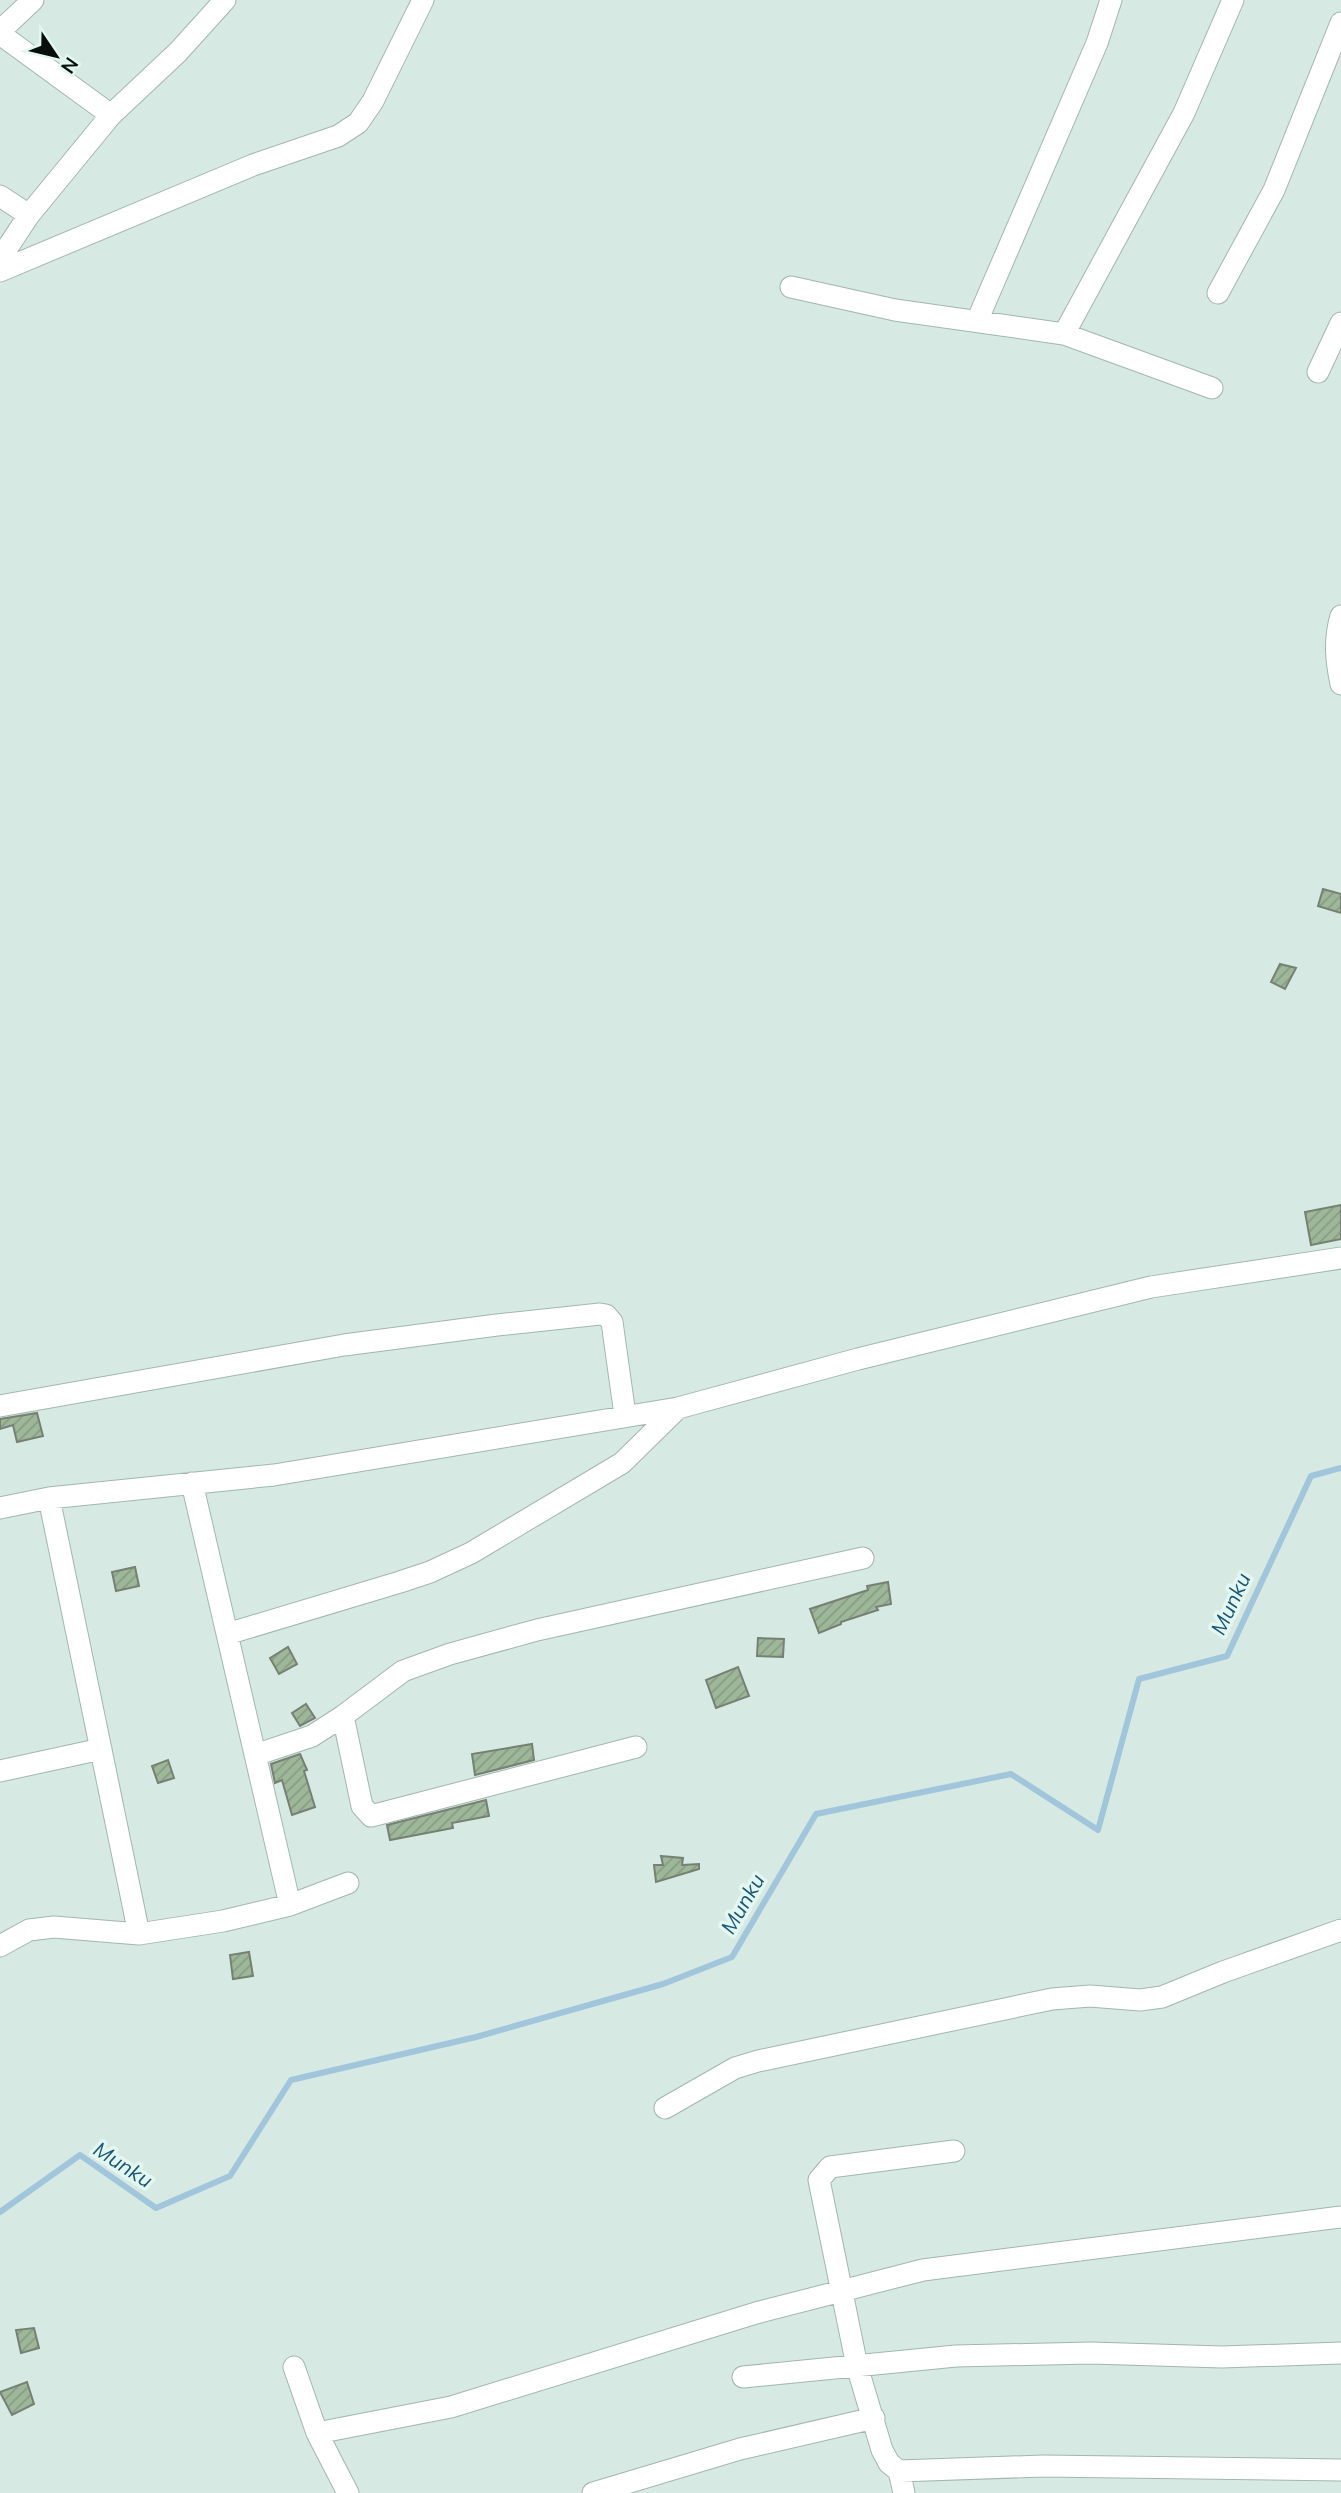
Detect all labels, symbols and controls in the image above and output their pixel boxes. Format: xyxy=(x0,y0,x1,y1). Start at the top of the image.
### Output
north arrow xyxy=(21,21,91,91)
text: N xyxy=(56,53,84,79)
water label: Munku xyxy=(1204,1568,1256,1639)
water label: Munku xyxy=(715,1869,770,1938)
water label: Munku xyxy=(89,2135,158,2193)

